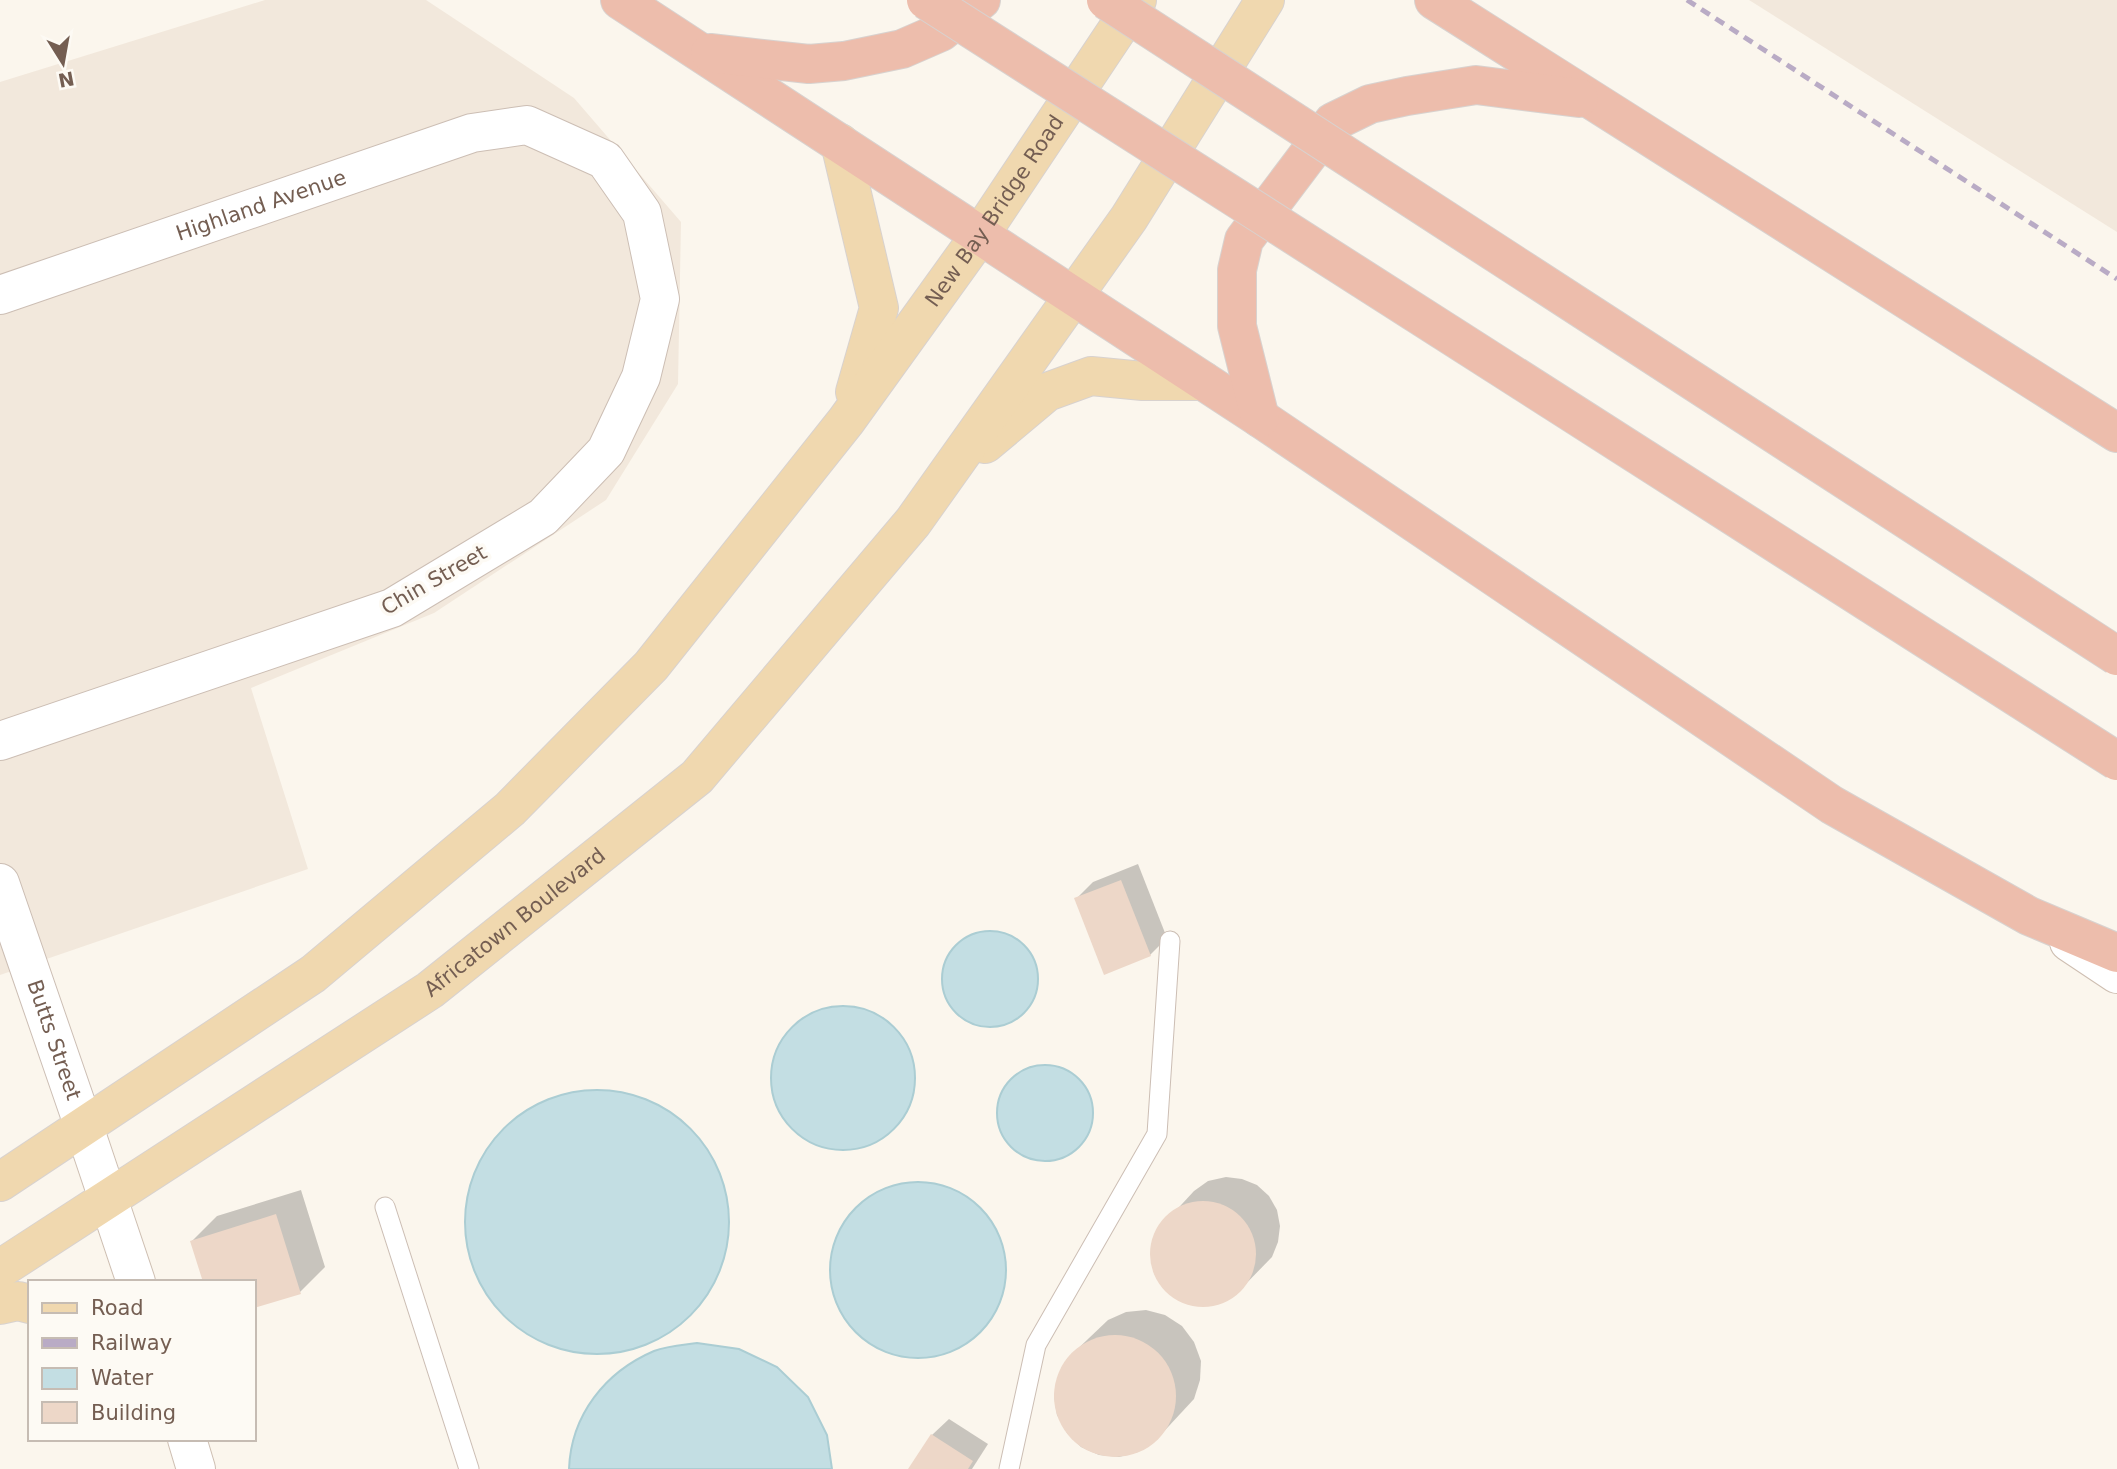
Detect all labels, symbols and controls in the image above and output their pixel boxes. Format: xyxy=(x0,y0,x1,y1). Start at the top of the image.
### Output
north arrow xyxy=(28,28,98,98)
text: N xyxy=(56,67,76,92)
street label: New Bay Bridge Road xyxy=(920,111,1069,311)
street label: Highland Avenue xyxy=(173,165,349,246)
street label: Chin Street xyxy=(377,540,491,620)
street label: Africatown Boulevard xyxy=(420,843,610,1002)
street label: Butts Street xyxy=(22,977,86,1103)
legend xyxy=(28,1280,256,1441)
text: Road xyxy=(91,1296,144,1320)
text: Railway xyxy=(91,1331,172,1355)
text: Water xyxy=(91,1366,153,1390)
text: Building xyxy=(91,1401,176,1425)

